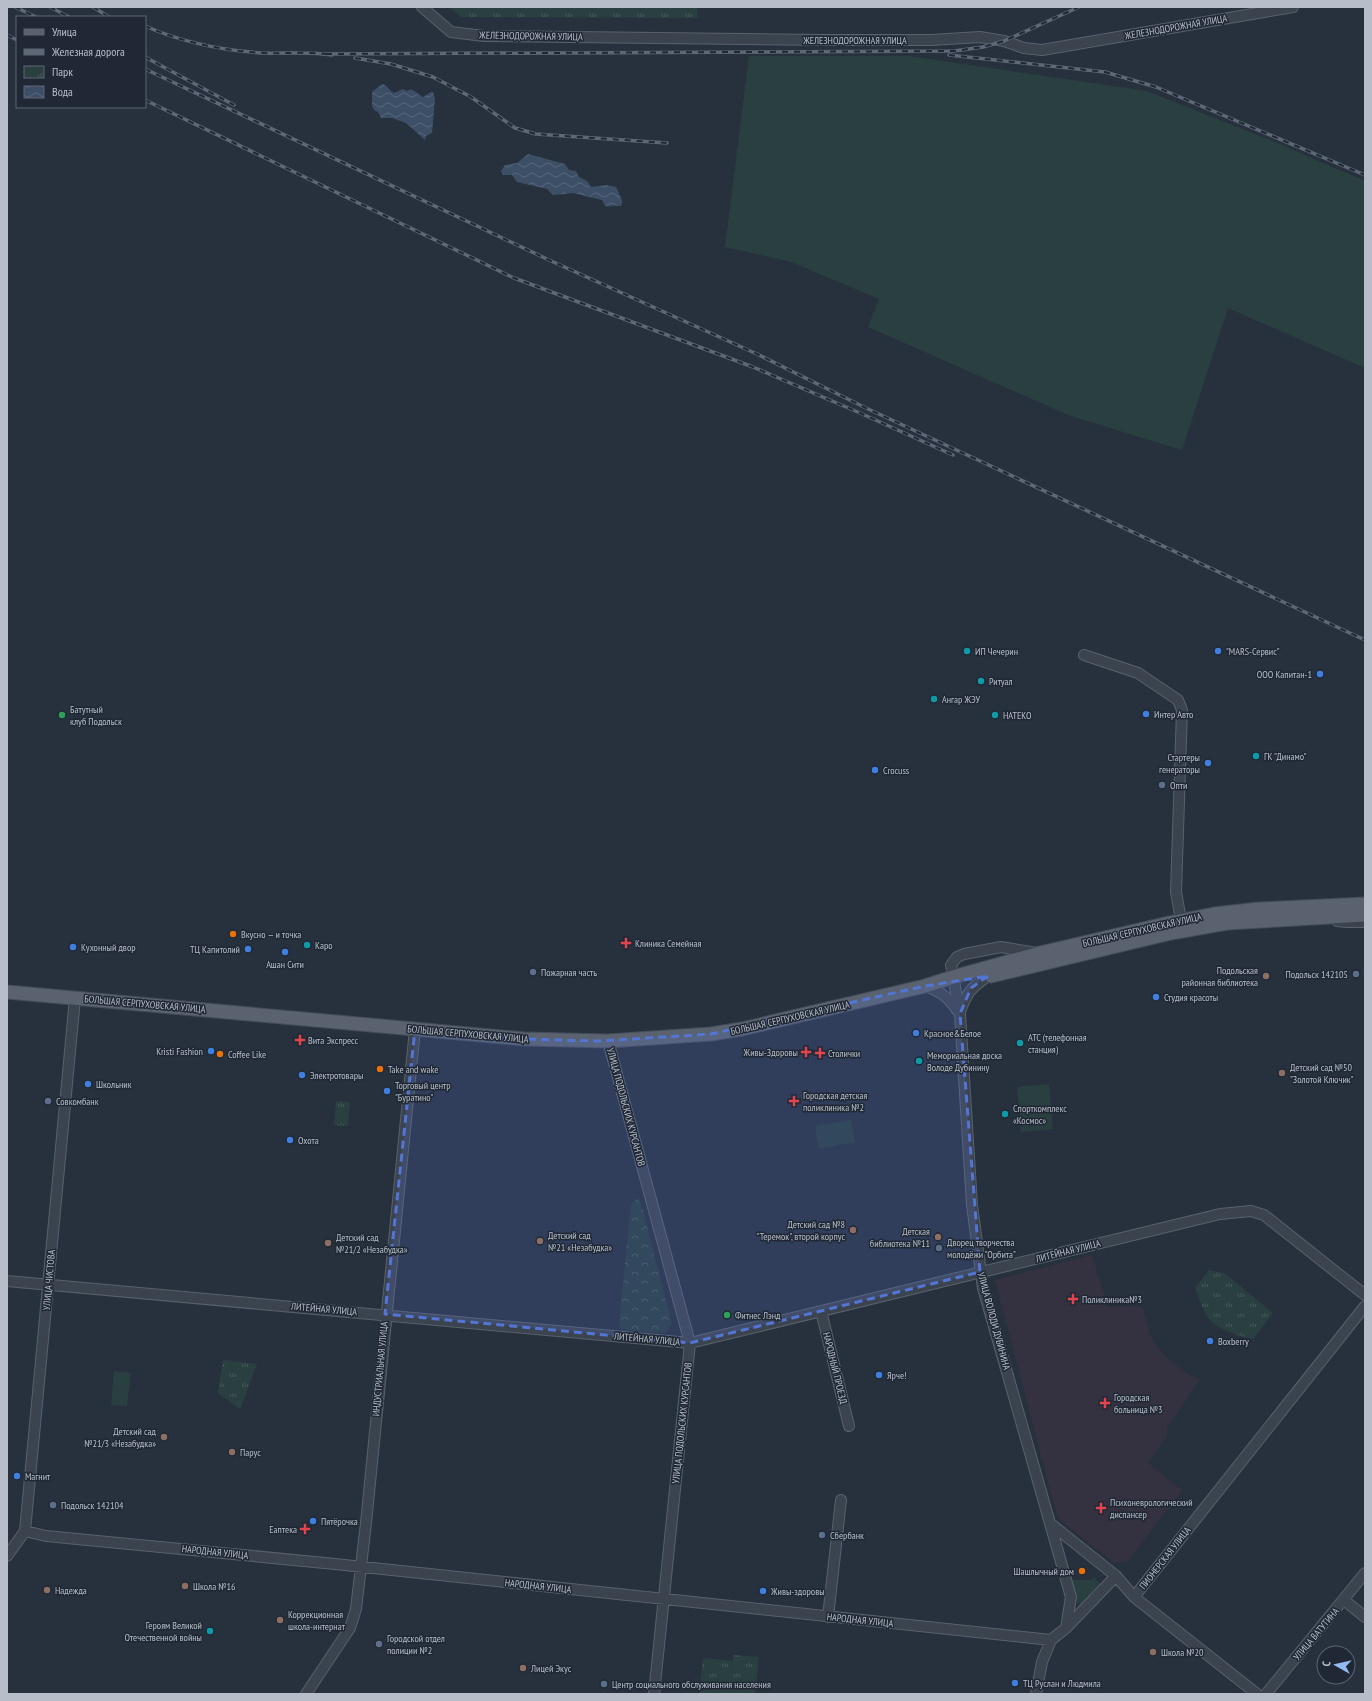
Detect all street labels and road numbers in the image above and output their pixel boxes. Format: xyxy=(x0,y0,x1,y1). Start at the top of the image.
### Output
street label: ЖЕЛЕЗНОДОРОЖНАЯ УЛИЦА xyxy=(1123,12,1228,43)
street label: ЖЕЛЕЗНОДОРОЖНАЯ УЛИЦА xyxy=(478,29,583,43)
street label: ЖЕЛЕЗНОДОРОЖНАЯ УЛИЦА xyxy=(802,34,907,47)
street label: БОЛЬШАЯ СЕРПУХОВСКАЯ УЛИЦА xyxy=(1081,910,1203,950)
street label: БОЛЬШАЯ СЕРПУХОВСКАЯ УЛИЦА xyxy=(84,992,206,1016)
street label: БОЛЬШАЯ СЕРПУХОВСКАЯ УЛИЦА xyxy=(729,998,851,1038)
street label: БОЛЬШАЯ СЕРПУХОВСКАЯ УЛИЦА xyxy=(407,1022,529,1046)
street label: УЛИЦА ПОДОЛЬСКИХ КУРСАНТОВ xyxy=(604,1046,648,1168)
street label: ЛИТЕЙНАЯ УЛИЦА xyxy=(1033,1237,1102,1266)
street label: УЛИЦА ЧИСТОВА xyxy=(40,1249,58,1311)
street label: УЛИЦА ВОЛОДИ ДУБИНИНА xyxy=(975,1271,1013,1372)
street label: ЛИТЕЙНАЯ УЛИЦА xyxy=(289,1300,358,1318)
street label: ИНДУСТРИАЛЬНАЯ УЛИЦА xyxy=(369,1321,391,1417)
street label: ЛИТЕЙНАЯ УЛИЦА xyxy=(612,1330,681,1348)
street label: НАРОДНЫЙ ПРОЕЗД xyxy=(820,1331,850,1406)
street label: УЛИЦА ПОДОЛЬСКИХ КУРСАНТОВ xyxy=(669,1361,695,1484)
street label: ПИОНЕРСКАЯ УЛИЦА xyxy=(1136,1524,1194,1592)
street label: НАРОДНАЯ УЛИЦА xyxy=(181,1542,249,1562)
street label: НАРОДНАЯ УЛИЦА xyxy=(504,1576,572,1596)
street label: УЛИЦА ВАТУТИНА xyxy=(1290,1605,1342,1663)
street label: НАРОДНАЯ УЛИЦА xyxy=(826,1610,894,1630)

